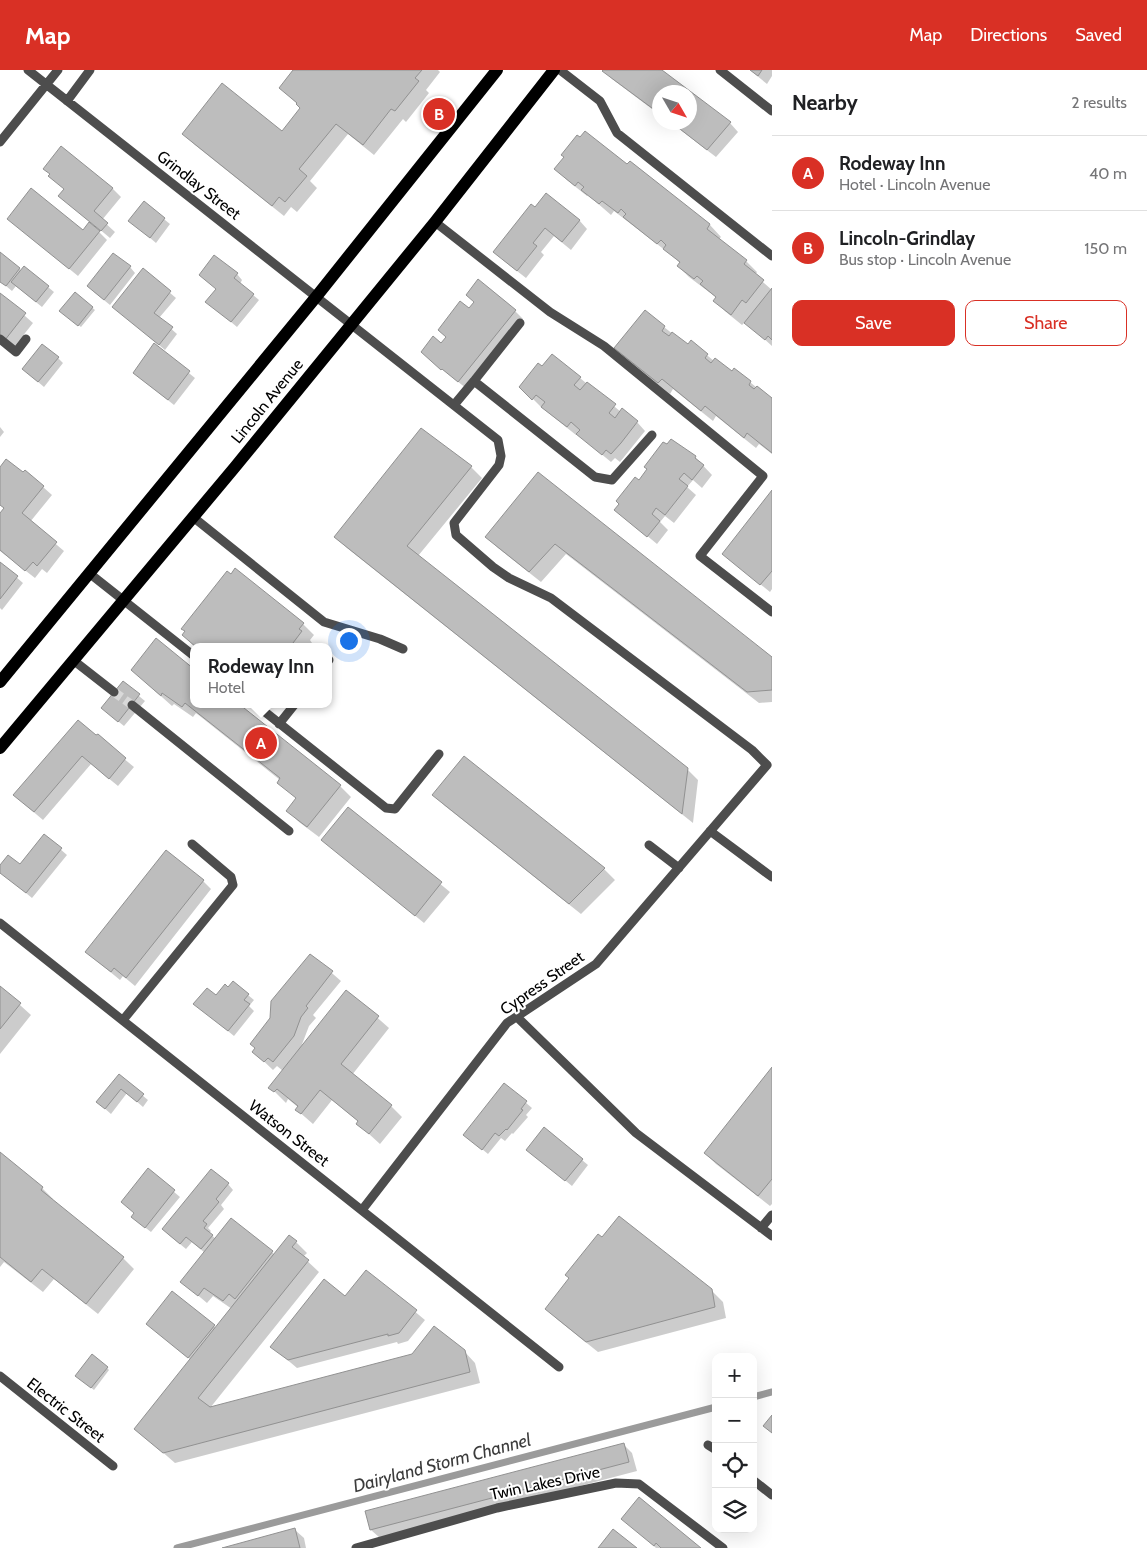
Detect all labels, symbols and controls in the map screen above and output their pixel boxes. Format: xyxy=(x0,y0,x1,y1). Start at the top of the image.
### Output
text: Map xyxy=(25,21,71,50)
text: Map xyxy=(909,24,942,46)
text: Directions xyxy=(970,24,1047,46)
text: Saved xyxy=(1075,24,1122,46)
north arrow xyxy=(652,85,697,130)
text: Nearby xyxy=(792,90,858,115)
text: 2 results xyxy=(1071,93,1127,112)
pin: B xyxy=(423,95,455,133)
street label: Grindlay Street xyxy=(153,146,245,224)
text: Rodeway Inn xyxy=(839,152,945,175)
text: A xyxy=(803,164,813,183)
text: 40 m xyxy=(1089,164,1127,183)
text: Hotel · Lincoln Avenue xyxy=(839,175,990,194)
text: Lincoln-Grindlay xyxy=(839,227,975,250)
text: B xyxy=(803,239,813,258)
text: 150 m xyxy=(1084,239,1127,258)
text: Bus stop · Lincoln Avenue xyxy=(839,250,1011,269)
button: Save xyxy=(792,300,955,346)
button: Share xyxy=(965,300,1127,346)
street label: Lincoln Avenue xyxy=(227,355,307,447)
your location xyxy=(336,628,362,654)
popup xyxy=(190,643,332,708)
text: Rodeway Inn xyxy=(208,655,314,678)
text: Hotel xyxy=(208,678,245,697)
pin: A xyxy=(245,724,277,762)
street label: Cypress Street xyxy=(497,947,588,1019)
street label: Watson Street xyxy=(245,1096,333,1171)
map controls xyxy=(712,1353,757,1533)
button: + xyxy=(712,1353,757,1398)
street label: Electric Street xyxy=(23,1374,109,1447)
button: − xyxy=(712,1398,757,1443)
water label: Dairyland Storm Channel xyxy=(351,1428,534,1497)
button: locate xyxy=(712,1443,757,1488)
street label: Twin Lakes Drive xyxy=(488,1462,602,1504)
button: layers xyxy=(712,1488,757,1533)

